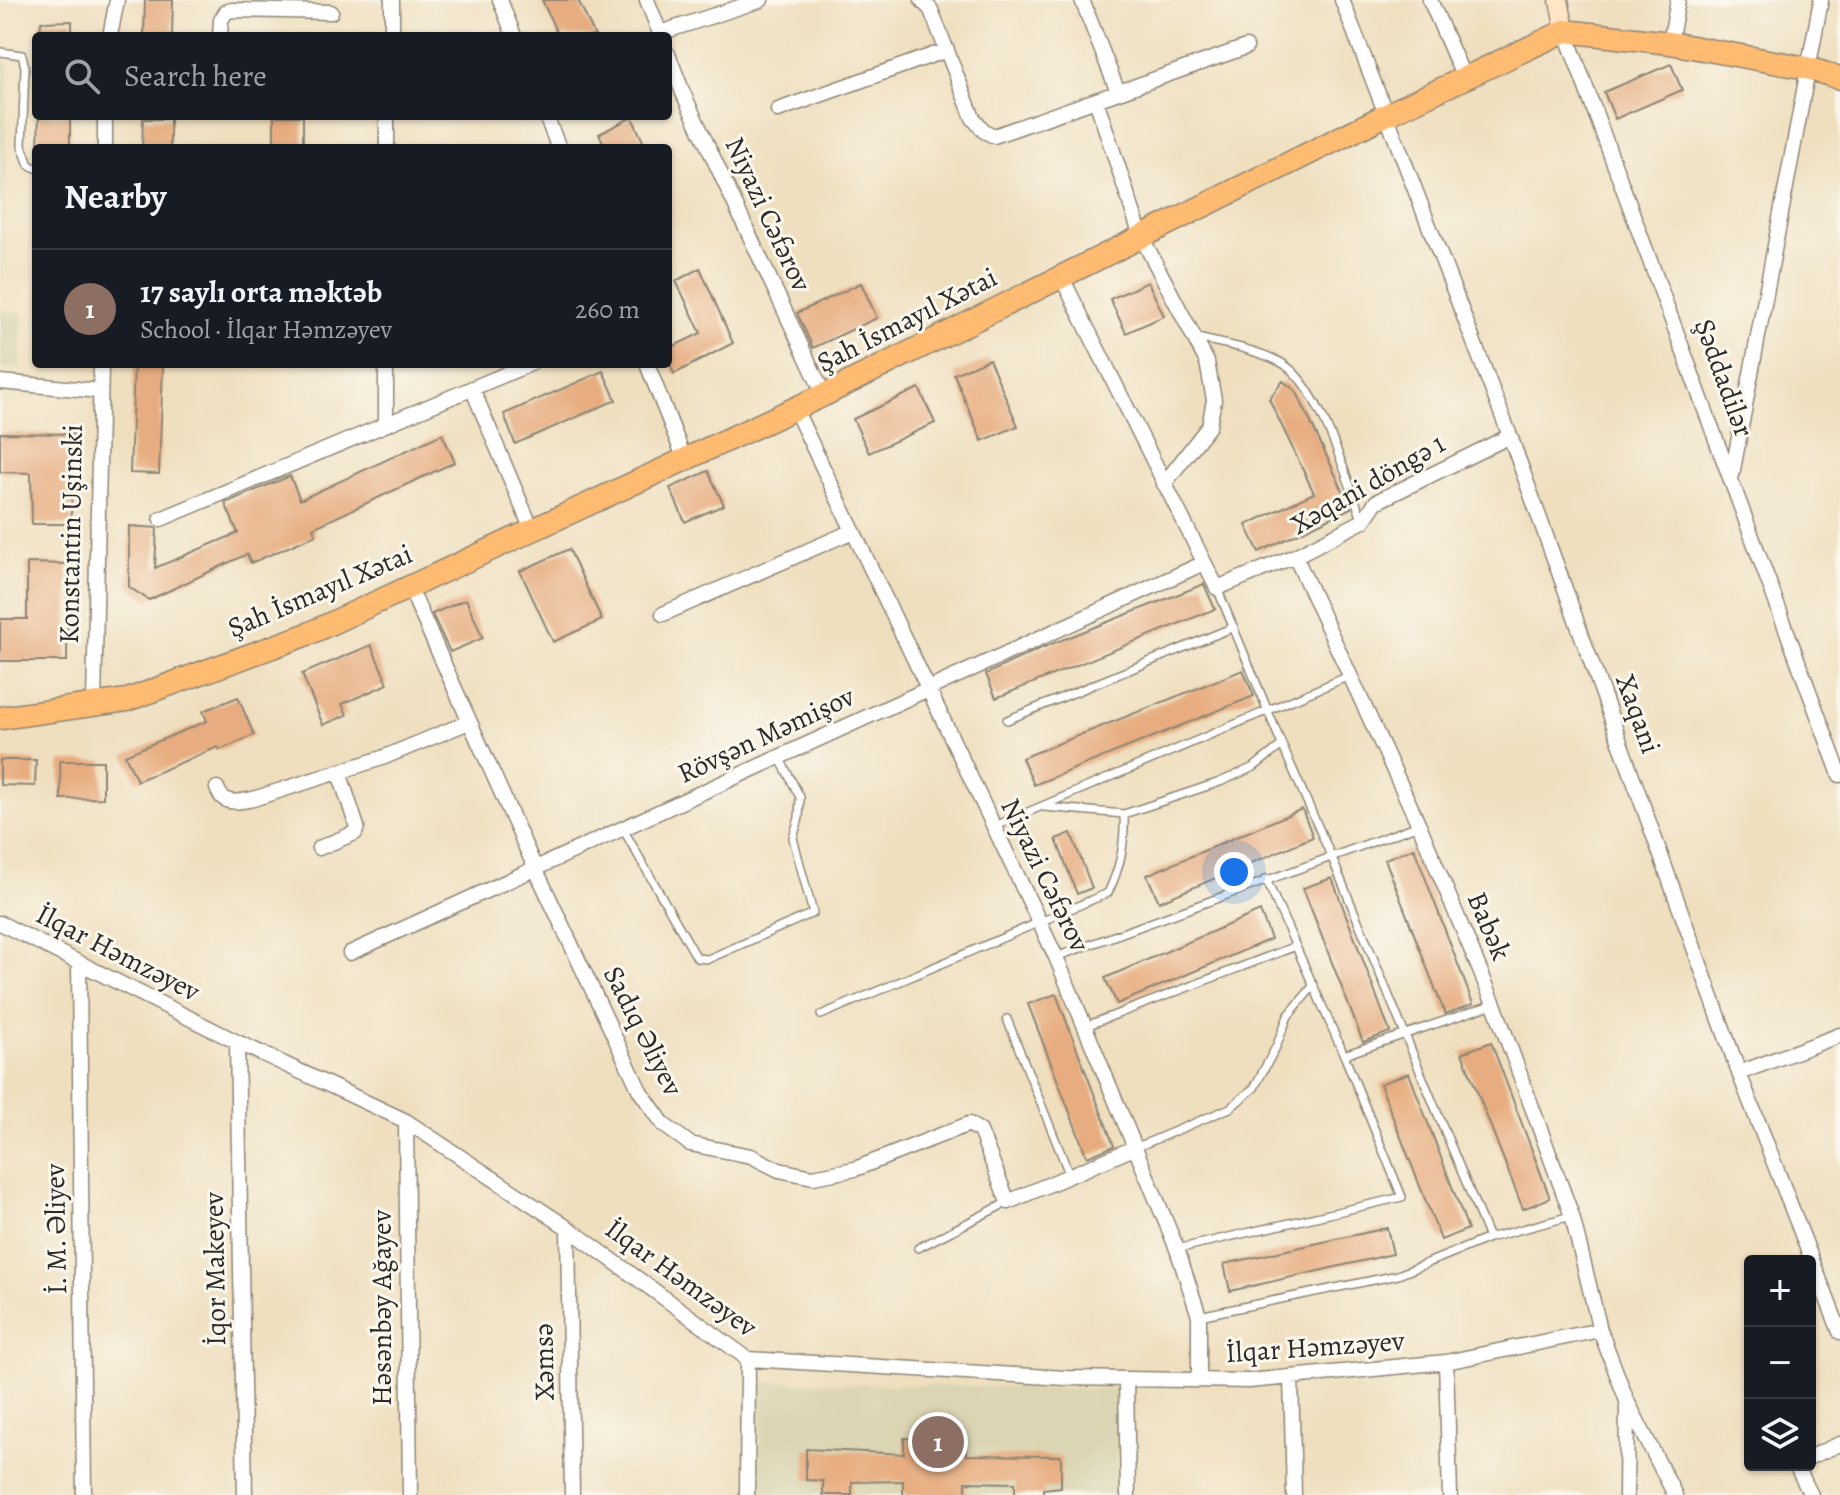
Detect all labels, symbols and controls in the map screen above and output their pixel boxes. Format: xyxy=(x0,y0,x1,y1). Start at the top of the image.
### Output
search box xyxy=(32,32,672,120)
icon: search xyxy=(60,54,104,98)
text: Search here xyxy=(124,56,267,96)
street label: Niyazi Cəfərov xyxy=(716,131,821,298)
text: Nearby xyxy=(64,173,167,220)
street label: Şah İsmayıl Xətai xyxy=(810,258,1004,382)
text: 17 saylı orta məktəb xyxy=(140,272,382,312)
text: 1 xyxy=(85,292,95,327)
text: 260 m xyxy=(575,292,640,327)
text: School · İlqar Həmzəyev xyxy=(140,312,392,347)
street label: Şəddadilər xyxy=(1685,314,1763,443)
street label: Konstantin Uşinski xyxy=(50,424,92,644)
street label: Xəqani döngə 1 xyxy=(1284,424,1452,544)
street label: Şah İsmayıl Xətai xyxy=(222,535,418,647)
street label: Xaqani xyxy=(1606,669,1670,759)
street label: Rövşən Məmişov xyxy=(671,677,861,793)
street label: Niyazi Cəfərov xyxy=(991,792,1099,959)
your location xyxy=(1214,852,1254,892)
street label: Babək xyxy=(1458,886,1520,966)
street label: İlqar Həmzəyev xyxy=(30,895,207,1011)
street label: Sadıq Əliyev xyxy=(594,960,692,1103)
street label: İ. M. Əliyev xyxy=(36,1163,76,1295)
street label: İqor Makeyev xyxy=(195,1191,235,1346)
street label: Həsənbəy Ağayev xyxy=(363,1209,401,1406)
street label: İlqar Həmzəyev xyxy=(597,1210,765,1346)
map controls xyxy=(1744,1255,1816,1471)
button: + xyxy=(1744,1255,1816,1327)
street label: İlqar Həmzəyev xyxy=(1224,1322,1406,1372)
street label: Xəmsə xyxy=(524,1323,564,1401)
button: − xyxy=(1744,1327,1816,1399)
button: layers xyxy=(1744,1399,1816,1471)
pin: 1 xyxy=(912,1412,964,1472)

